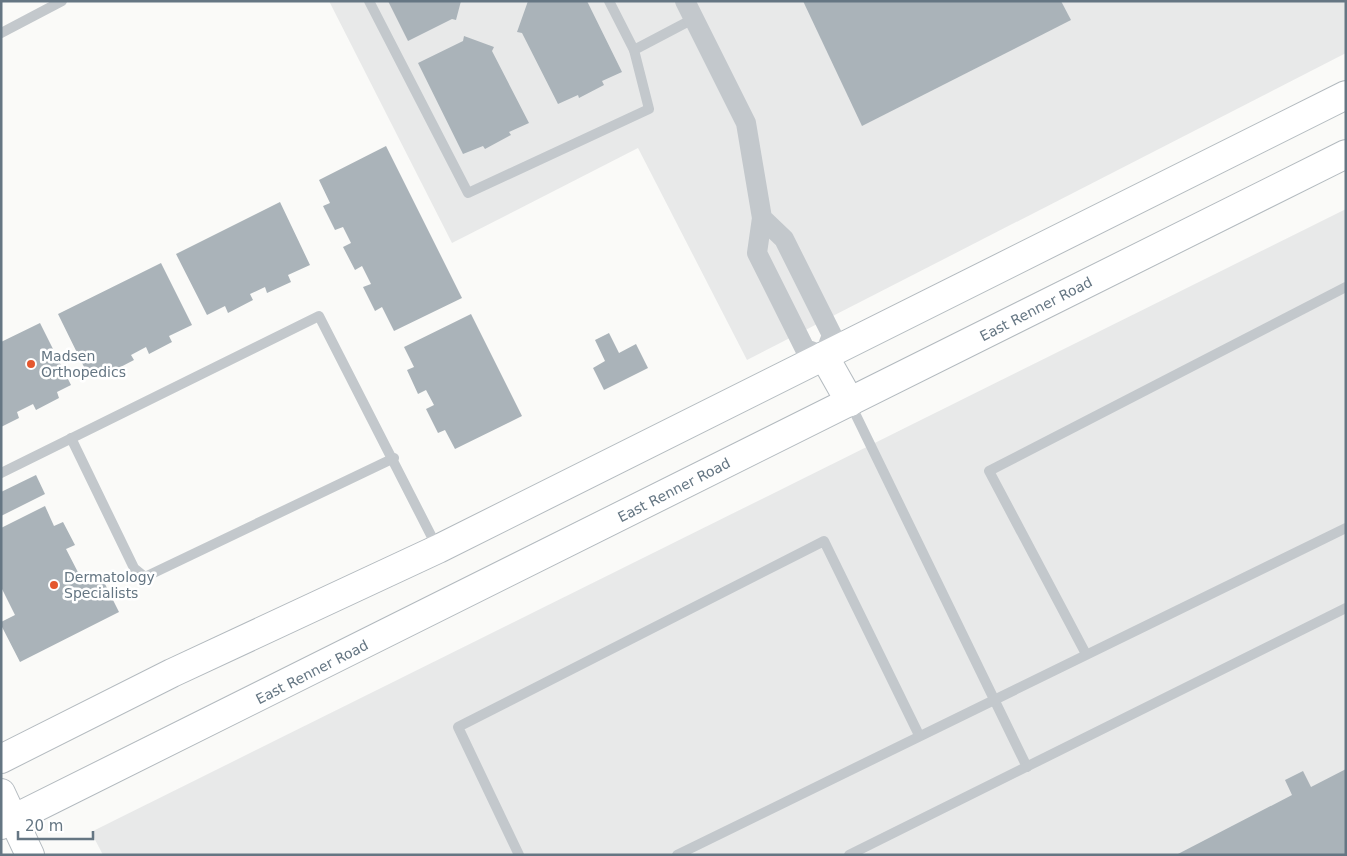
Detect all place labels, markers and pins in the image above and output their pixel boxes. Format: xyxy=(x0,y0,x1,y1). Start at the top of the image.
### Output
place label: Madsen Orthopedics xyxy=(41,348,126,380)
marker: Madsen Orthopedics xyxy=(25,358,37,370)
place label: Dermatology Specialists xyxy=(64,569,155,601)
marker: Dermatology Specialists xyxy=(48,579,60,591)

